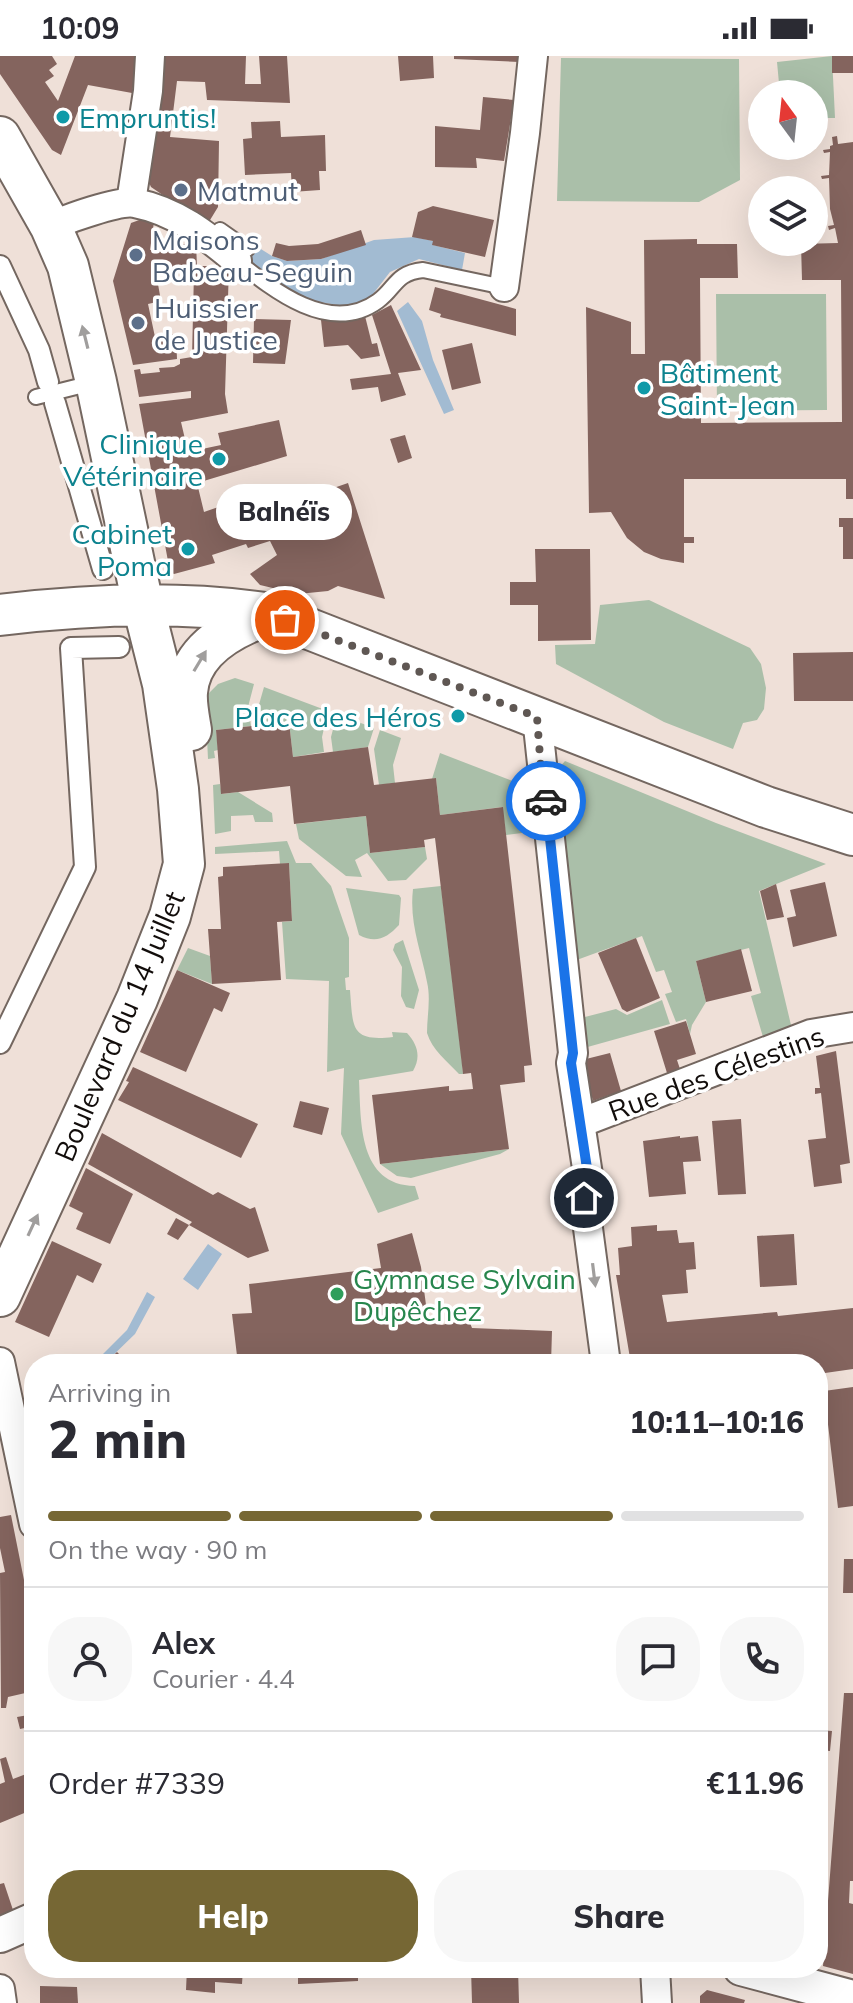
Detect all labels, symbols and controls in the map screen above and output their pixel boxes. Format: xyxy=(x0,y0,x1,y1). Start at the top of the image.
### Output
text: 10:09 xyxy=(40,9,119,47)
north arrow xyxy=(748,80,828,160)
map controls xyxy=(748,80,828,256)
place label: Empruntis! xyxy=(79,100,216,135)
marker: Empruntis! xyxy=(54,108,72,126)
place label: Matmut xyxy=(197,173,298,208)
button: layers xyxy=(748,176,828,256)
marker: Matmut xyxy=(172,181,190,199)
place label: Maisons Babeau-Seguin xyxy=(152,222,353,289)
marker: Maisons Babeau-Seguin xyxy=(127,246,145,264)
place label: Huissier de Justice xyxy=(154,290,278,357)
marker: Huissier de Justice xyxy=(129,314,147,332)
one-way arrow xyxy=(79,324,91,349)
place label: Bâtiment Saint-Jean xyxy=(660,355,796,422)
marker: Bâtiment Saint-Jean xyxy=(635,379,653,397)
place label: Clinique Vétérinaire xyxy=(63,426,203,493)
marker: Clinique Vétérinaire xyxy=(210,450,228,468)
callout: Balnéïs xyxy=(217,484,353,540)
text: Balnéïs xyxy=(238,495,330,528)
place label: Cabinet Poma xyxy=(72,516,172,583)
marker: Cabinet Poma xyxy=(179,540,197,558)
pin xyxy=(251,586,319,654)
icon: bag xyxy=(263,598,307,642)
one-way arrow xyxy=(193,650,207,672)
place label: Place des Héros xyxy=(234,699,442,734)
marker: Place des Héros xyxy=(449,707,467,725)
courier xyxy=(506,761,586,841)
icon: car xyxy=(524,779,568,823)
street label: Boulevard du 14 Juillet xyxy=(46,886,192,1166)
street label: Rue des Célestins xyxy=(603,1018,829,1128)
pin xyxy=(550,1164,618,1232)
icon: home xyxy=(562,1176,606,1220)
one-way arrow xyxy=(26,1213,39,1236)
place label: Gymnase Sylvain Dupêchez xyxy=(353,1261,576,1328)
one-way arrow xyxy=(588,1263,601,1288)
marker: Gymnase Sylvain Dupêchez xyxy=(328,1285,346,1303)
text: Arriving in xyxy=(48,1376,171,1409)
text: 10:11–10:16 xyxy=(629,1403,804,1441)
text: 2 min xyxy=(48,1406,187,1471)
text: On the way · 90 m xyxy=(48,1533,267,1566)
button: person xyxy=(48,1617,132,1701)
button: chat xyxy=(616,1617,700,1701)
button: phone xyxy=(720,1617,804,1701)
text: Alex xyxy=(152,1624,215,1662)
text: Courier · 4.4 xyxy=(152,1662,295,1695)
text: Order #7339 xyxy=(48,1764,225,1802)
text: €11.96 xyxy=(707,1764,804,1802)
button: Help xyxy=(48,1870,418,1962)
button: Share xyxy=(434,1870,804,1962)

